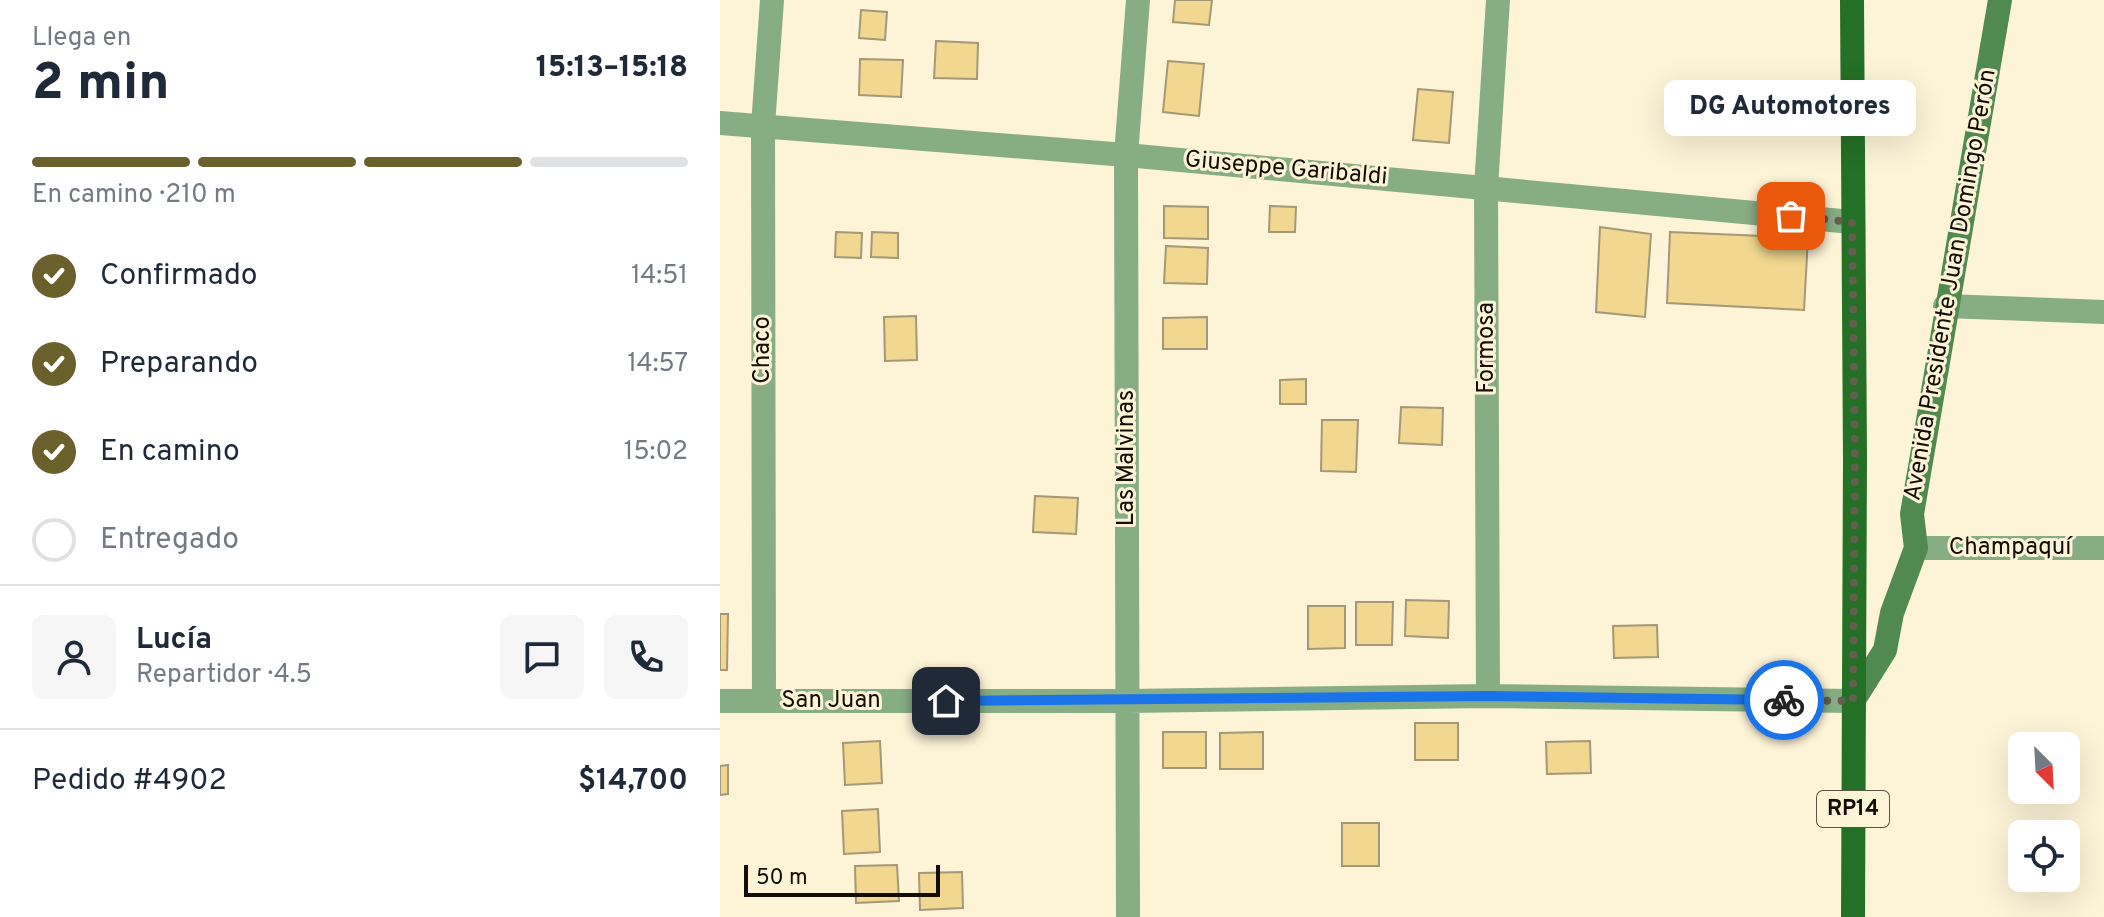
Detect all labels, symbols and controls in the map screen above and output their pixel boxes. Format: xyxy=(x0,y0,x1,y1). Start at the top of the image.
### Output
text: Llega en xyxy=(32,22,131,55)
text: 15:13–15:18 xyxy=(536,50,688,87)
text: 2 min xyxy=(32,52,170,118)
street label: Avenida Presidente Juan Domingo Perón xyxy=(1898,67,2004,503)
callout: DG Automotores xyxy=(1665,80,1917,136)
text: DG Automotores xyxy=(1689,91,1891,124)
street label: Giuseppe Garibaldi xyxy=(1183,145,1389,193)
text: En camino · 210 m xyxy=(32,179,236,212)
pin xyxy=(1757,182,1825,250)
icon: bag xyxy=(1769,194,1813,238)
icon: check xyxy=(32,254,76,298)
text: Confirmado xyxy=(100,258,258,295)
text: 14:51 xyxy=(631,260,688,293)
street label: Formosa xyxy=(1472,302,1502,394)
street label: Chaco xyxy=(748,316,778,384)
icon: check xyxy=(32,342,76,386)
text: Preparando xyxy=(100,346,258,383)
text: 14:57 xyxy=(627,348,688,381)
street label: Las Malvinas xyxy=(1112,390,1142,526)
icon: check xyxy=(32,430,76,474)
text: En camino xyxy=(100,434,240,471)
text: 15:02 xyxy=(624,436,688,469)
text: Entregado xyxy=(100,522,239,559)
street label: Champaquí xyxy=(1949,533,2073,563)
button: person xyxy=(32,615,116,699)
button: chat xyxy=(500,615,584,699)
button: phone xyxy=(604,615,688,699)
text: Lucía xyxy=(136,622,212,659)
text: Repartidor · 4.5 xyxy=(136,659,312,692)
courier xyxy=(1744,660,1824,740)
pin xyxy=(912,667,980,735)
icon: bike xyxy=(1762,678,1806,722)
icon: home xyxy=(924,679,968,723)
street label: San Juan xyxy=(781,686,881,716)
north arrow xyxy=(2008,732,2080,804)
map controls xyxy=(2008,732,2080,892)
text: Pedido #4902 xyxy=(32,763,227,800)
text: $14,700 xyxy=(578,763,688,800)
road number: RP14 xyxy=(1817,791,1889,827)
button: locate xyxy=(2008,820,2080,892)
scale bar xyxy=(744,861,940,897)
text: 50 m xyxy=(756,865,808,892)

